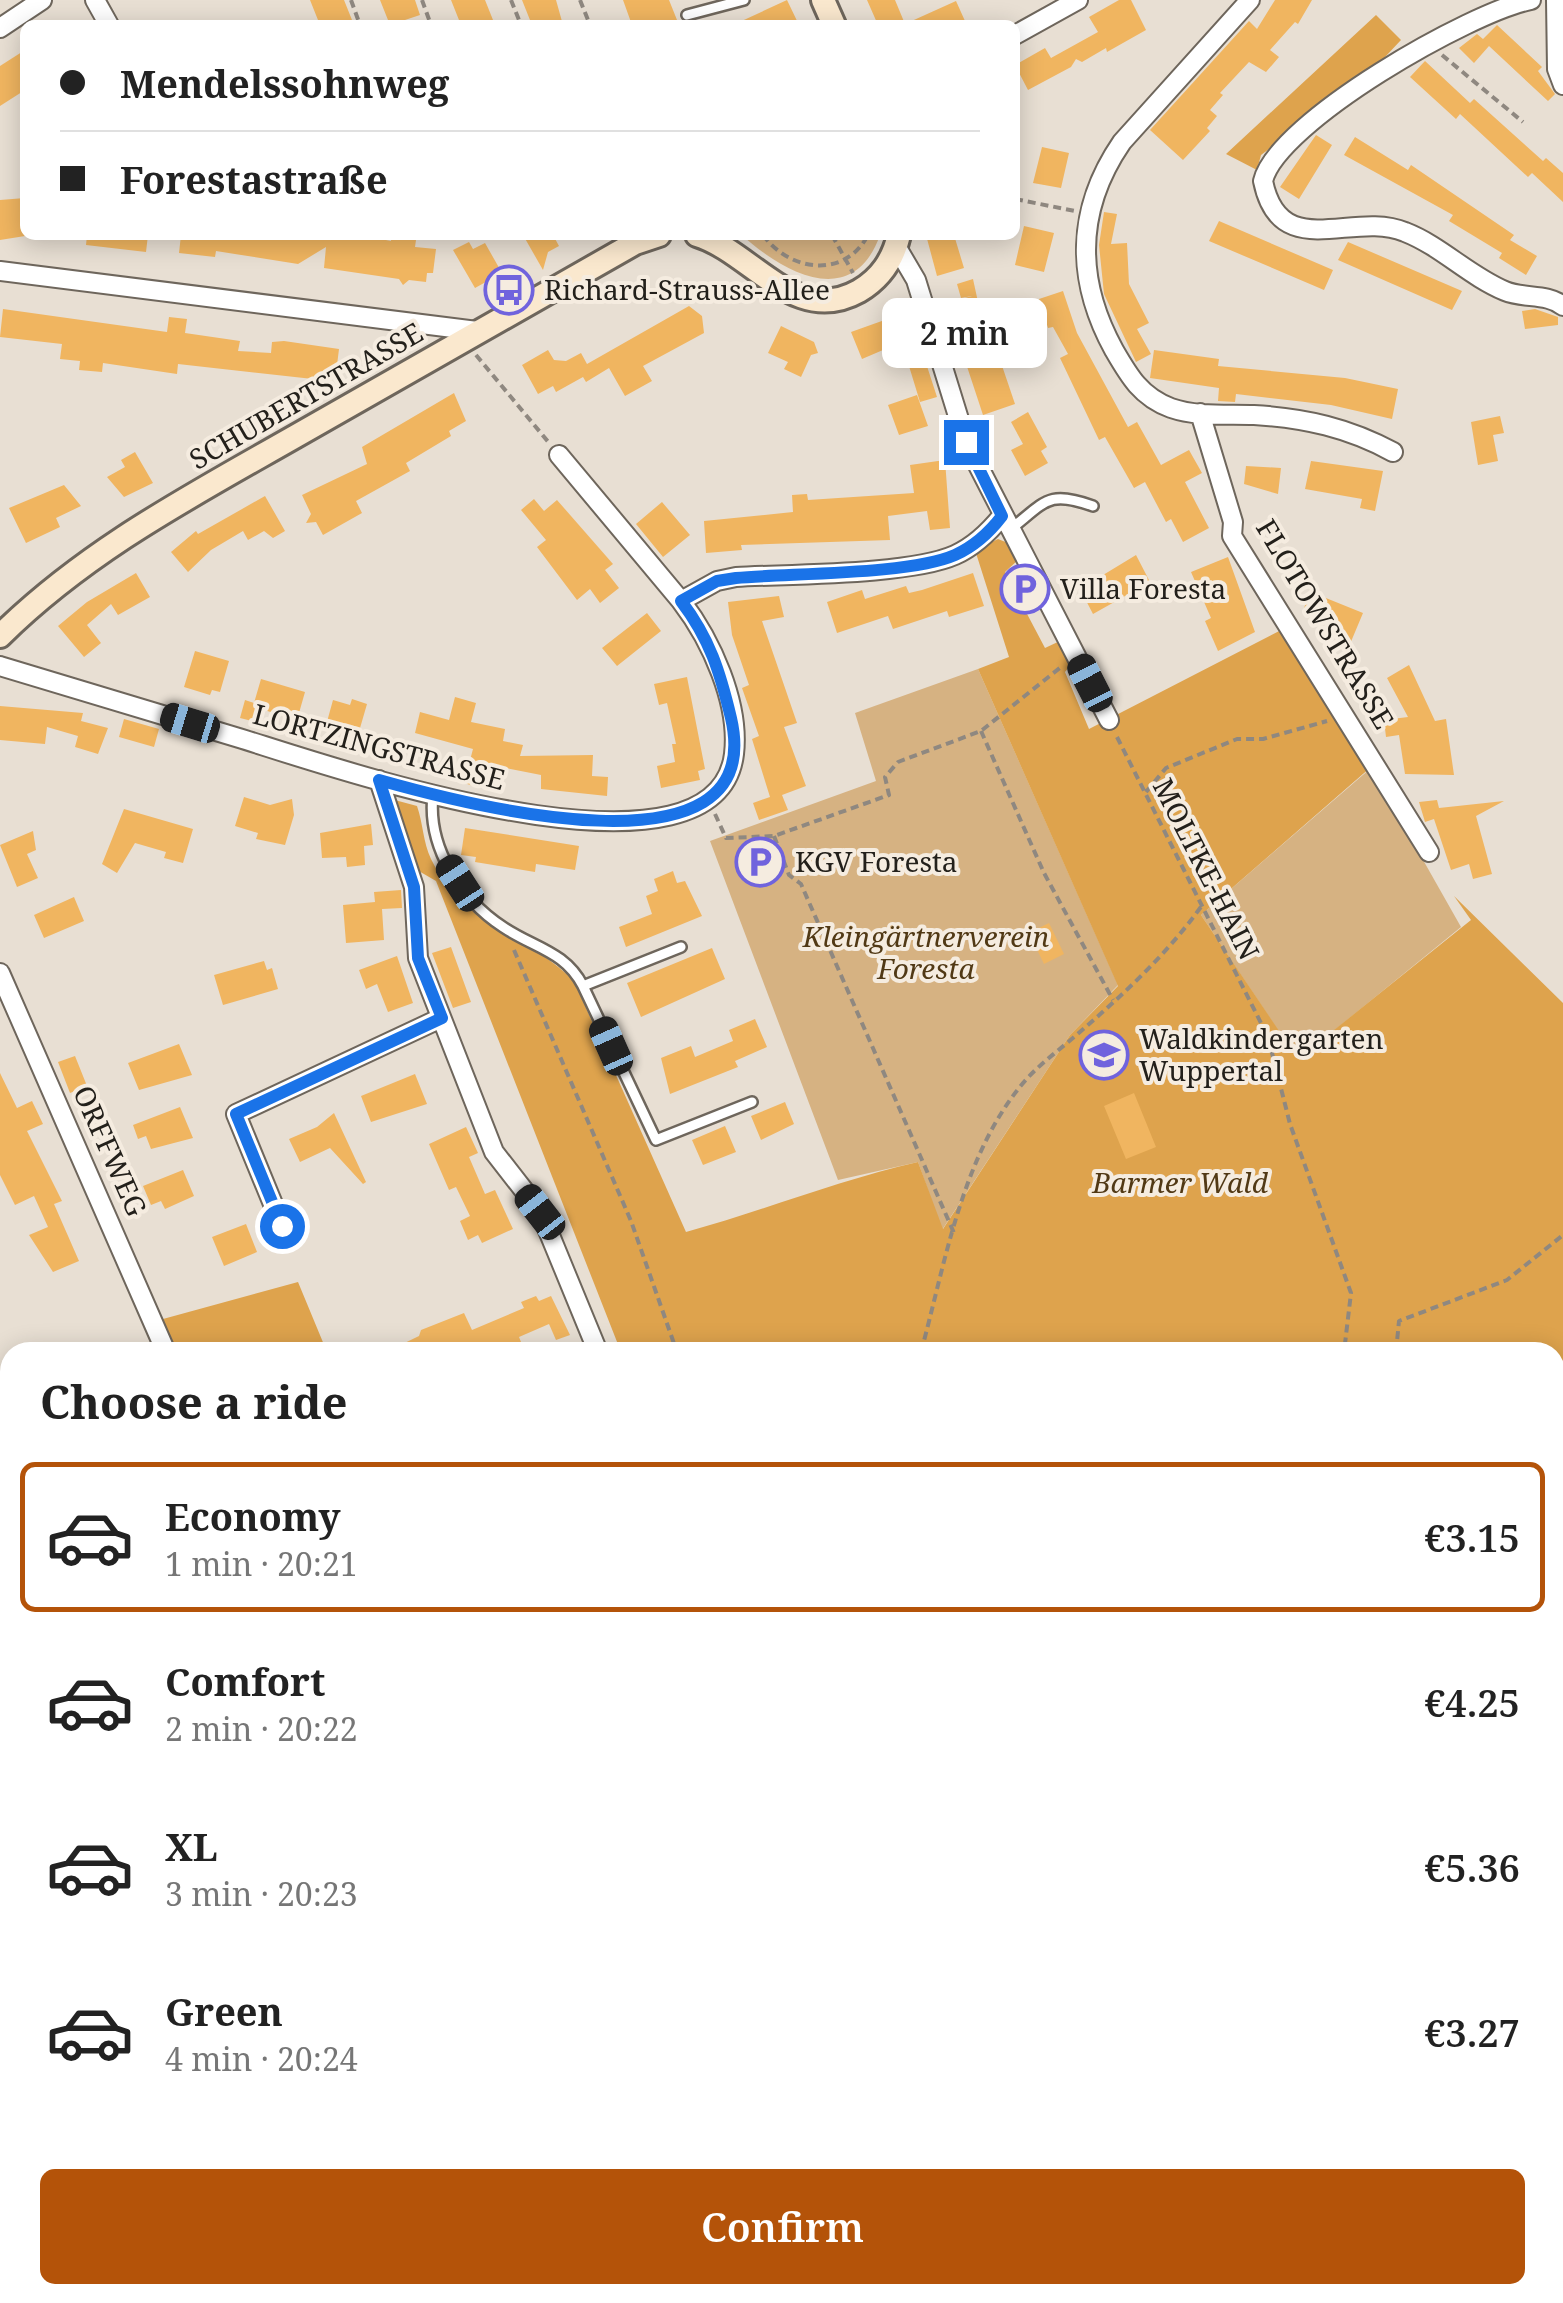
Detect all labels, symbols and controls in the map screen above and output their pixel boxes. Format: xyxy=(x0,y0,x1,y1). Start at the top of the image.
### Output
text: Mendelssohnweg xyxy=(120,57,449,109)
text: Forestastraße xyxy=(120,153,388,205)
bus stop icon: Richard-Strauss-Allee xyxy=(483,264,535,316)
place label: Richard-Strauss-Allee xyxy=(544,270,830,308)
callout: 2 min xyxy=(884,297,1048,367)
text: 2 min xyxy=(920,311,1009,354)
street label: SCHUBERTSTRASSE xyxy=(182,313,429,477)
route end xyxy=(944,420,989,465)
street label: FLOTOWSTRASSE xyxy=(1248,512,1403,735)
parking icon: Villa Foresta xyxy=(999,563,1051,615)
place label: Villa Foresta xyxy=(1060,569,1226,607)
car xyxy=(1063,649,1117,717)
street label: LORTZINGSTRASSE xyxy=(249,694,509,798)
car xyxy=(157,700,223,746)
street label: MOLTKE-HAIN xyxy=(1145,771,1269,966)
parking icon: KGV Foresta xyxy=(734,836,786,888)
place label: KGV Foresta xyxy=(795,842,958,880)
car xyxy=(431,850,489,916)
park label: Kleingärtnerverein Foresta xyxy=(802,917,1050,987)
car xyxy=(585,1012,637,1080)
place label: Waldkindergarten Wuppertal xyxy=(1139,1019,1384,1089)
school or university icon: Waldkindergarten Wuppertal xyxy=(1078,1029,1130,1081)
street label: ORFFWEG xyxy=(65,1079,157,1222)
park label: Barmer Wald xyxy=(1091,1163,1269,1201)
car xyxy=(510,1179,570,1245)
route start xyxy=(260,1204,305,1249)
text: Choose a ride xyxy=(40,1371,348,1432)
text: Economy xyxy=(165,1490,341,1542)
icon: car xyxy=(45,1492,135,1582)
text: €3.15 xyxy=(1424,1511,1520,1563)
text: 1 min · 20:21 xyxy=(165,1542,358,1585)
text: Comfort xyxy=(165,1655,325,1707)
icon: car xyxy=(45,1657,135,1747)
text: €4.25 xyxy=(1424,1676,1520,1728)
text: 2 min · 20:22 xyxy=(165,1707,358,1750)
text: XL xyxy=(165,1820,218,1872)
icon: car xyxy=(45,1822,135,1912)
text: €5.36 xyxy=(1424,1841,1520,1893)
text: 3 min · 20:23 xyxy=(165,1872,358,1915)
text: Green xyxy=(165,1985,283,2037)
icon: car xyxy=(45,1987,135,2077)
text: €3.27 xyxy=(1424,2006,1520,2058)
text: 4 min · 20:24 xyxy=(165,2037,358,2080)
button: Confirm xyxy=(40,2169,1525,2284)

